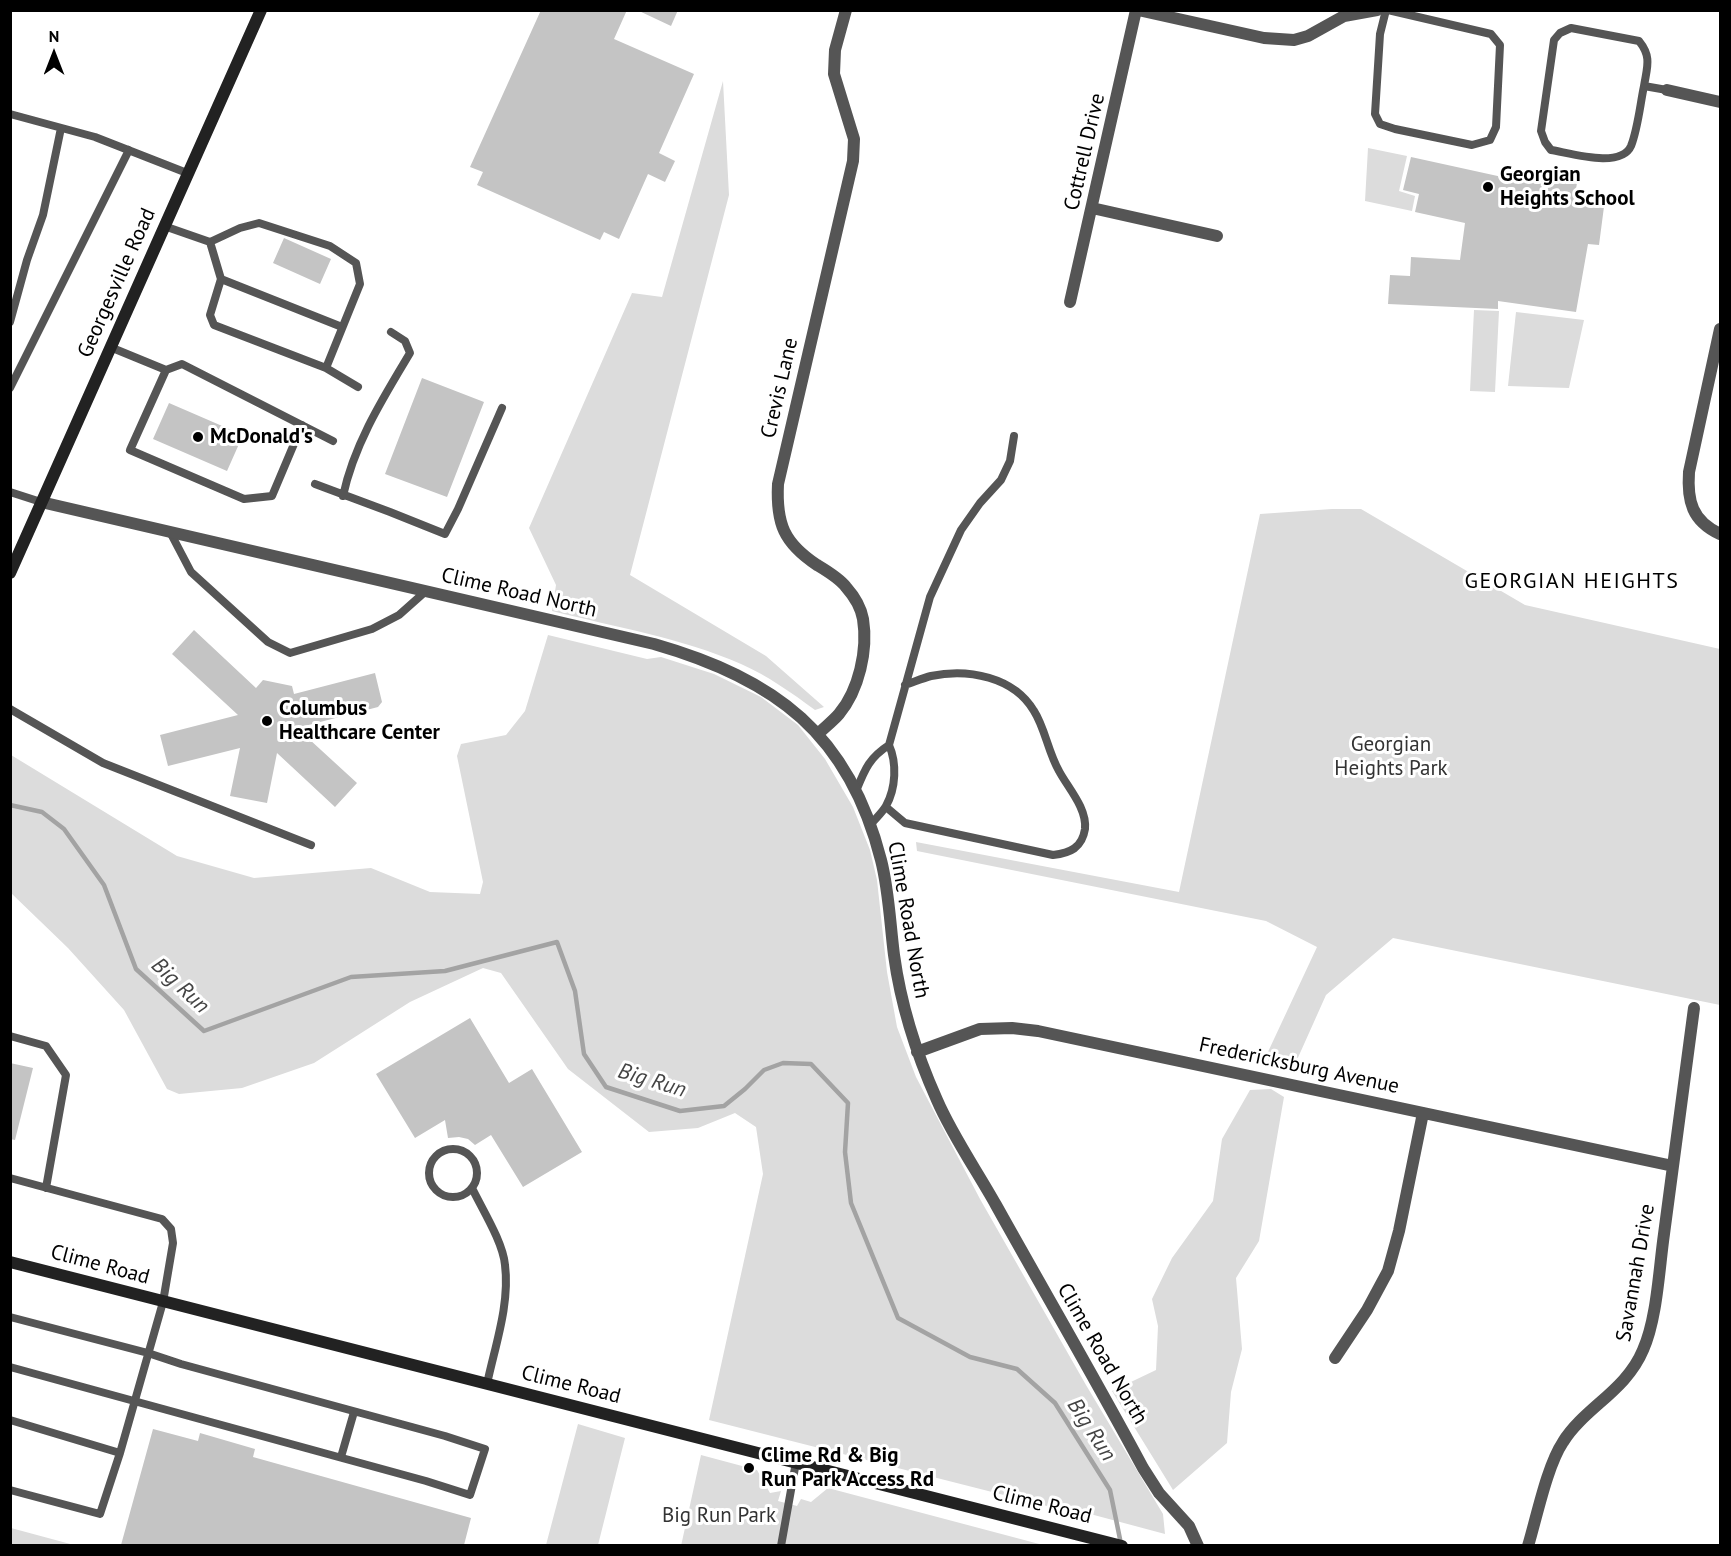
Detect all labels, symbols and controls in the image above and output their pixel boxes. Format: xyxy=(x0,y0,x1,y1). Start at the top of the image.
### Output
north arrow xyxy=(24,24,84,84)
text: N xyxy=(49,26,59,46)
street label: Cottrell Drive xyxy=(1059,91,1111,213)
place label: Georgian Heights School xyxy=(1500,162,1635,212)
marker: Georgian Heights School xyxy=(1481,180,1495,194)
street label: Georgesville Road xyxy=(73,204,161,362)
street label: Crevis Lane xyxy=(756,335,804,441)
place label: McDonald's xyxy=(210,424,313,450)
marker: McDonald's xyxy=(191,430,205,444)
street label: Clime Road North xyxy=(439,563,599,623)
district label: GEORGIAN HEIGHTS xyxy=(1465,569,1679,595)
place label: Columbus Healthcare Center xyxy=(279,696,440,746)
marker: Columbus Healthcare Center xyxy=(260,714,274,728)
park label: Georgian Heights Park xyxy=(1334,732,1448,782)
street label: Clime Road North xyxy=(882,840,934,1000)
water label: Big Run xyxy=(146,953,214,1019)
street label: Fredericksburg Avenue xyxy=(1197,1032,1401,1100)
water label: Big Run xyxy=(615,1058,689,1104)
street label: Savannah Drive xyxy=(1611,1202,1661,1344)
street label: Clime Road xyxy=(48,1240,152,1290)
street label: Clime Road North xyxy=(1051,1279,1153,1429)
street label: Clime Road xyxy=(519,1360,623,1410)
water label: Big Run xyxy=(1061,1394,1121,1466)
place label: Clime Rd & Big Run Park Access Rd xyxy=(761,1443,934,1493)
marker: Clime Rd & Big Run Park Access Rd xyxy=(742,1461,756,1475)
street label: Clime Road xyxy=(990,1480,1094,1530)
park label: Big Run Park xyxy=(662,1503,776,1529)

